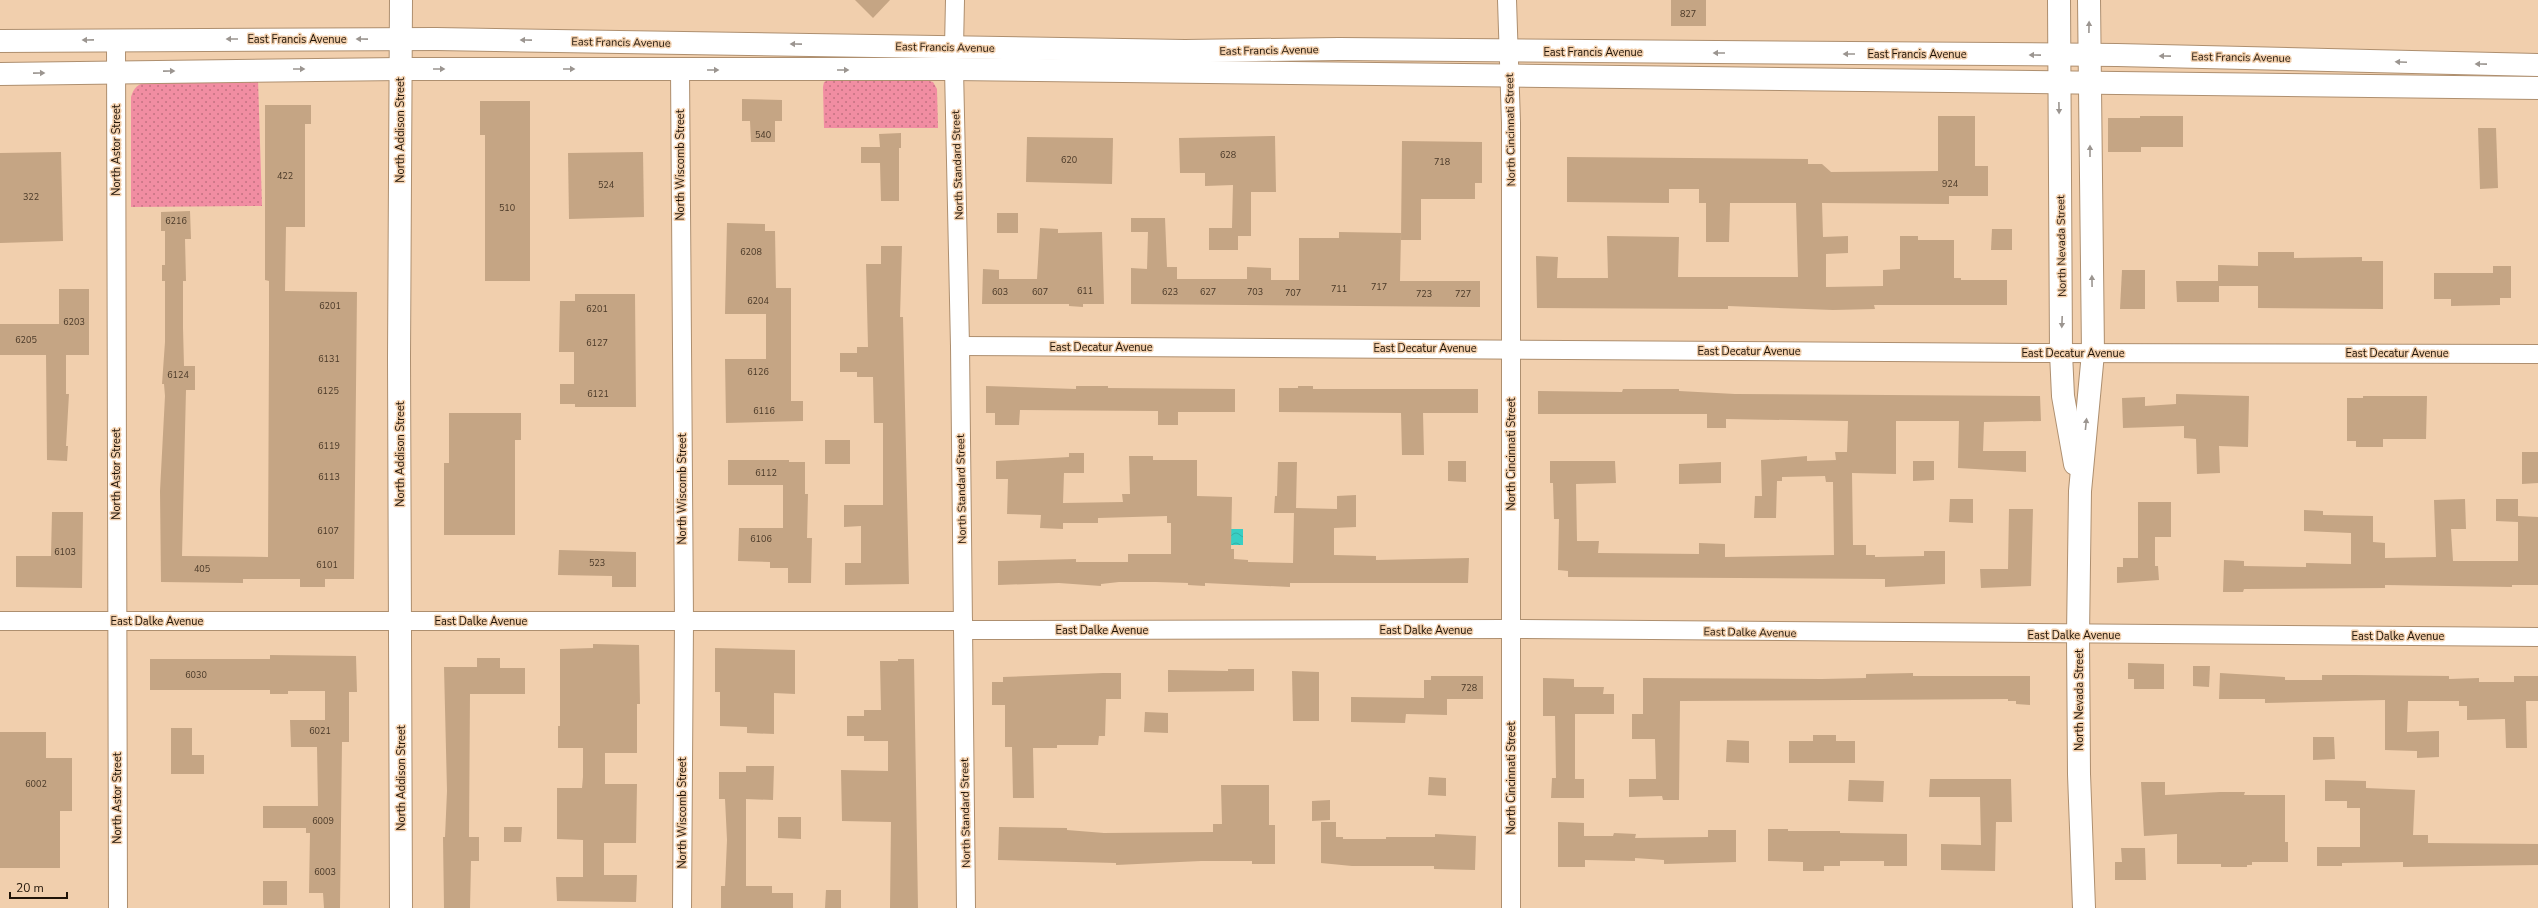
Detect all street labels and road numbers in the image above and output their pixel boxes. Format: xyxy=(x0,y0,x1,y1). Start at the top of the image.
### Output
street label: East Francis Avenue xyxy=(247,32,347,47)
street label: East Francis Avenue xyxy=(571,34,671,51)
street label: East Francis Avenue xyxy=(895,39,995,56)
street label: East Francis Avenue xyxy=(1219,42,1319,59)
street label: East Francis Avenue xyxy=(1543,45,1643,60)
street label: East Francis Avenue xyxy=(1867,47,1967,62)
street label: East Francis Avenue xyxy=(2191,49,2291,66)
street label: North Cincinnati Street xyxy=(1502,73,1519,187)
street label: North Addison Street xyxy=(393,77,408,183)
street label: North Astor Street xyxy=(109,104,124,196)
street label: North Wiscomb Street xyxy=(673,109,688,221)
street label: North Standard Street xyxy=(948,110,967,220)
street label: North Nevada Street xyxy=(2053,195,2070,297)
street label: East Decatur Avenue xyxy=(1049,340,1153,355)
street label: East Decatur Avenue xyxy=(1373,341,1477,356)
street label: East Decatur Avenue xyxy=(1697,344,1801,359)
street label: East Decatur Avenue xyxy=(2021,346,2125,361)
street label: East Decatur Avenue xyxy=(2345,346,2449,361)
street label: North Cincinnati Street xyxy=(1504,397,1519,510)
street label: North Addison Street xyxy=(393,401,408,507)
street label: North Astor Street xyxy=(109,428,124,520)
street label: North Wiscomb Street xyxy=(675,433,690,545)
street label: North Standard Street xyxy=(953,434,970,544)
street label: East Dalke Avenue xyxy=(111,614,204,629)
street label: East Dalke Avenue xyxy=(435,614,528,629)
street label: East Dalke Avenue xyxy=(1056,623,1149,638)
street label: East Dalke Avenue xyxy=(1380,623,1473,638)
street label: East Dalke Avenue xyxy=(1703,624,1797,641)
street label: East Dalke Avenue xyxy=(2028,628,2121,643)
street label: East Dalke Avenue xyxy=(2352,629,2445,644)
street label: North Nevada Street xyxy=(2072,649,2087,751)
street label: North Cincinnati Street xyxy=(1504,721,1519,834)
street label: North Addison Street xyxy=(394,725,409,831)
street label: North Astor Street xyxy=(110,752,125,844)
street label: North Wiscomb Street xyxy=(675,757,690,869)
street label: North Standard Street xyxy=(957,758,974,868)

